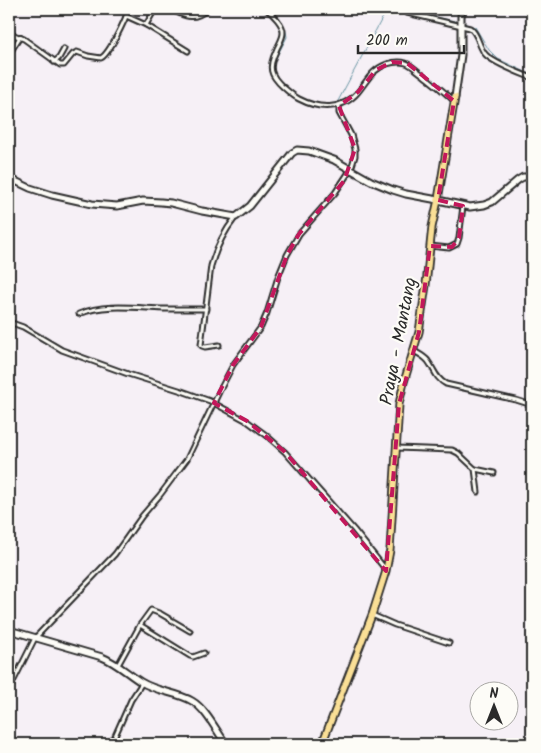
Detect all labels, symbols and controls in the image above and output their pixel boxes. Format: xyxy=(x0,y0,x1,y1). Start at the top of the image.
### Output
scale bar xyxy=(358,22,465,54)
text: 200 m xyxy=(366,29,408,53)
street label: Praya - Mantang xyxy=(373,275,426,408)
north arrow xyxy=(468,680,518,730)
text: N xyxy=(490,683,499,705)

